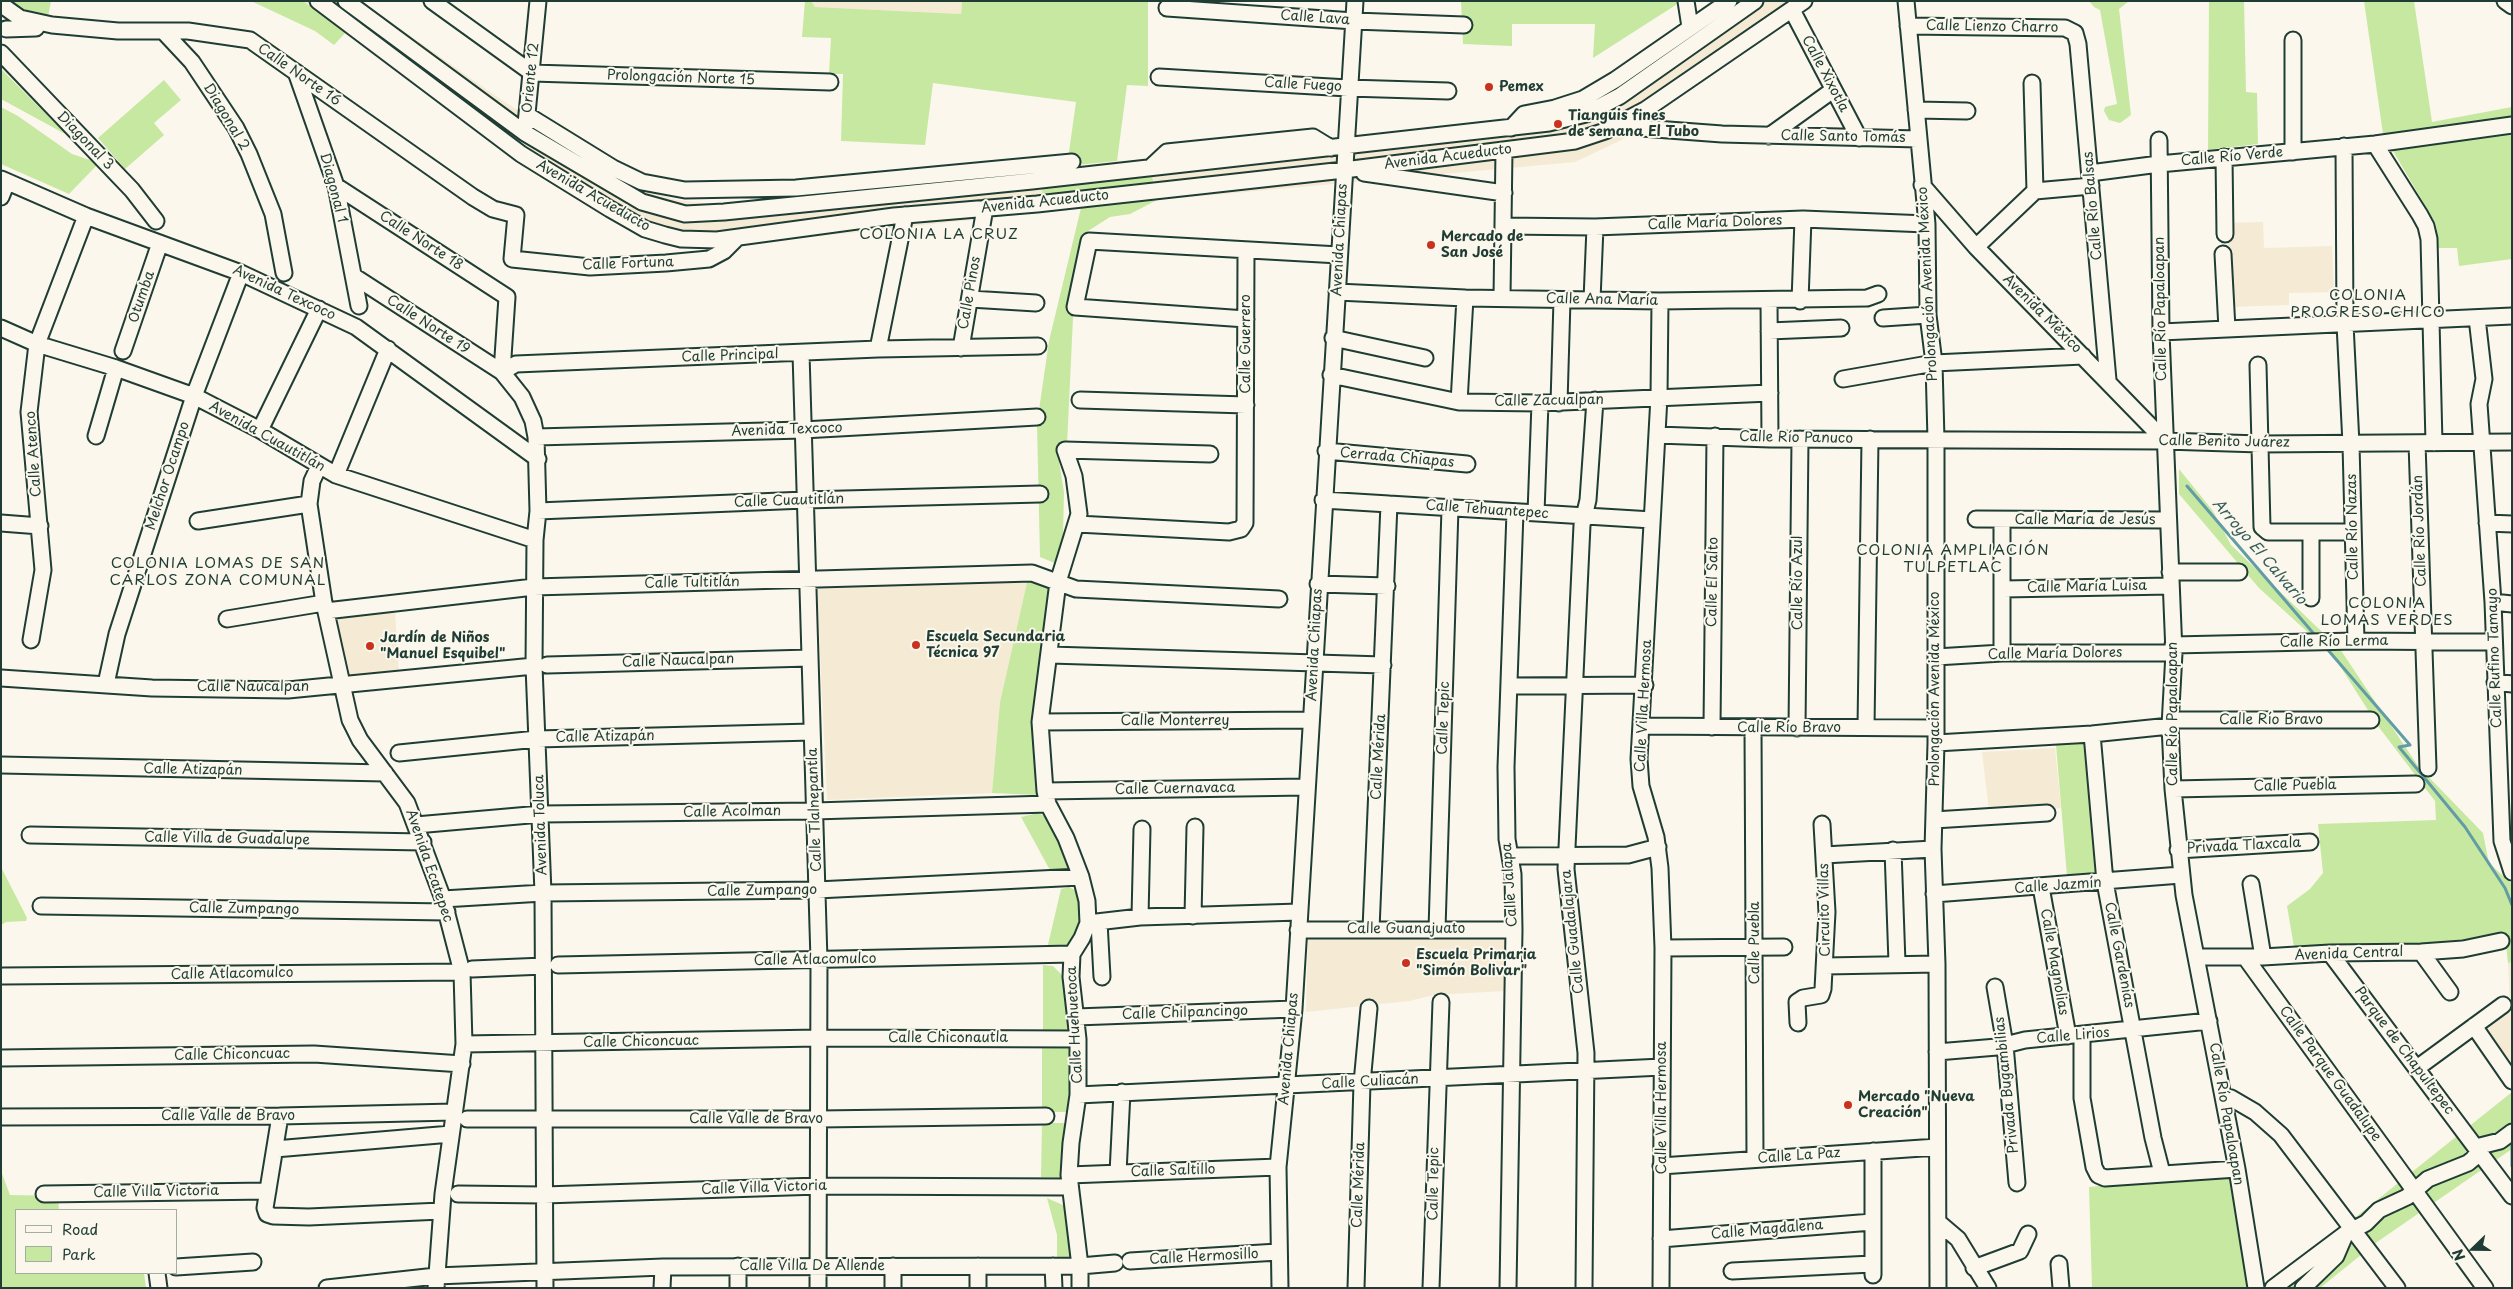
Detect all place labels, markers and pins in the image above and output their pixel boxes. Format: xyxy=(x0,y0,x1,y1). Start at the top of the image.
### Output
place label: Pemex xyxy=(1499,79,1544,95)
marker: Pemex xyxy=(1483,81,1495,93)
place label: Tianguis fines de semana El Tubo xyxy=(1568,108,1699,140)
marker: Tianguis fines de semana El Tubo xyxy=(1552,118,1564,130)
place label: Mercado de San José xyxy=(1441,229,1523,262)
marker: Mercado de San José xyxy=(1425,239,1437,251)
place label: Escuela Secundaria Técnica 97 xyxy=(926,629,1065,662)
place label: Jardín de Niños "Manuel Esquibel" xyxy=(380,630,505,662)
marker: Escuela Secundaria Técnica 97 xyxy=(910,639,922,651)
marker: Jardín de Niños "Manuel Esquibel" xyxy=(364,640,376,652)
place label: Escuela Primaria "Simón Bolivar" xyxy=(1416,947,1537,980)
marker: Escuela Primaria "Simón Bolivar" xyxy=(1400,957,1412,969)
place label: Mercado "Nueva Creación" xyxy=(1858,1089,1975,1122)
marker: Mercado "Nueva Creación" xyxy=(1842,1099,1854,1111)

